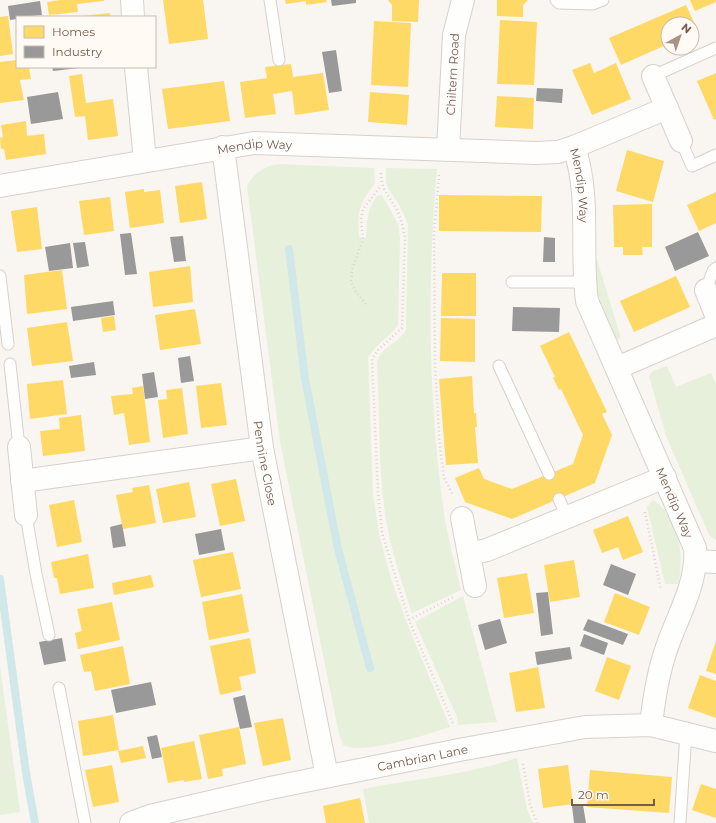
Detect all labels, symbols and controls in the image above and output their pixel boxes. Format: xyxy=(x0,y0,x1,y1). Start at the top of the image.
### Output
legend xyxy=(16,16,156,68)
north arrow xyxy=(660,16,700,56)
text: N xyxy=(679,20,694,37)
text: Homes xyxy=(52,24,95,39)
street label: Chiltern Road xyxy=(442,33,462,116)
text: Industry xyxy=(52,44,102,59)
street label: Mendip Way xyxy=(216,135,293,157)
street label: Mendip Way xyxy=(567,146,592,223)
street label: Pennine Close xyxy=(251,420,281,507)
street label: Mendip Way xyxy=(653,465,697,541)
street label: Cambrian Lane xyxy=(376,741,469,774)
scale bar xyxy=(572,781,654,807)
text: 20 m xyxy=(578,787,609,802)

